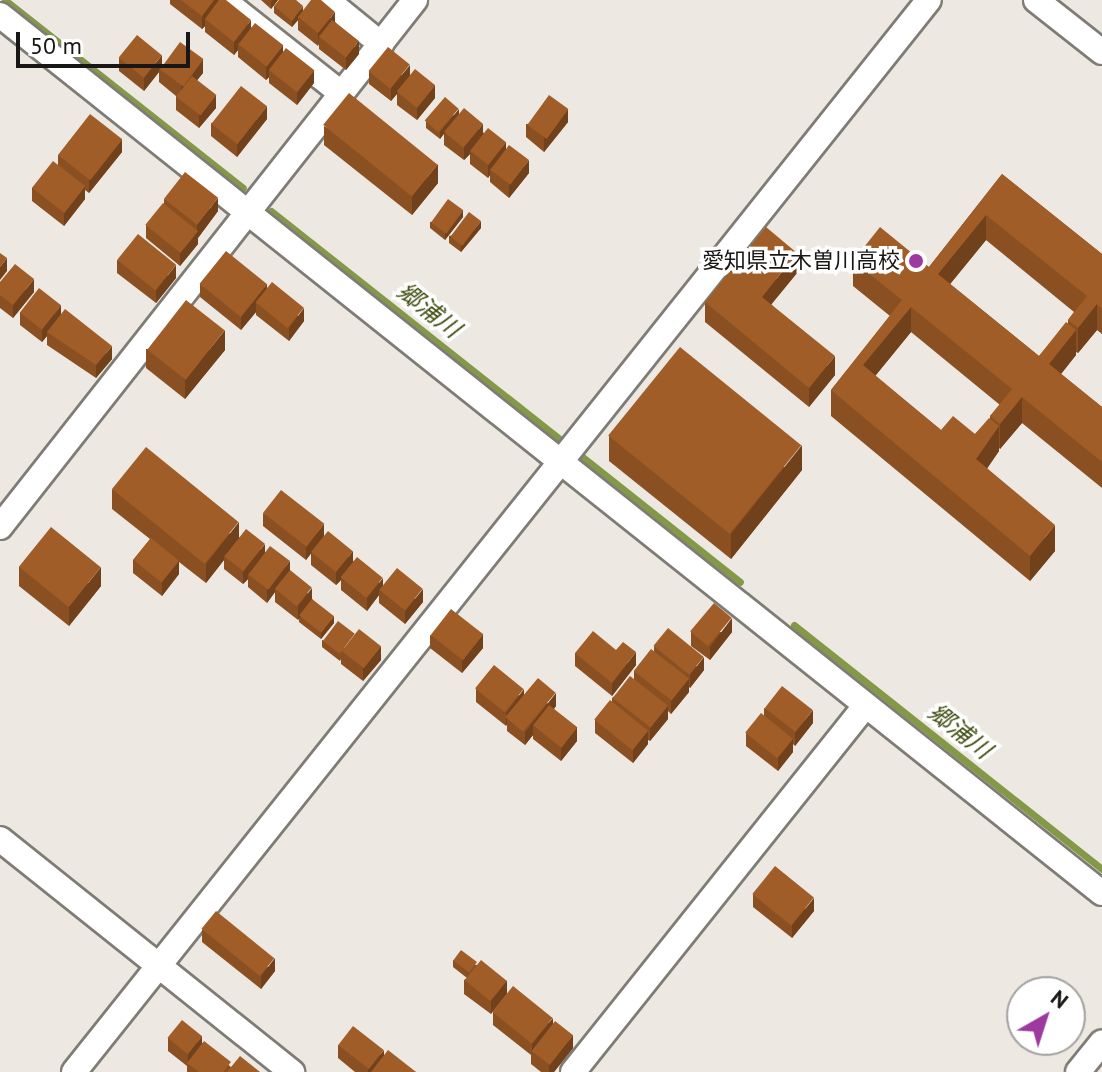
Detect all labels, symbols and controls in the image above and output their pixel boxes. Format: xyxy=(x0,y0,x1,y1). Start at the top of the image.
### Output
scale bar xyxy=(20,16,194,66)
text: 50 m xyxy=(30,30,82,61)
place label: 愛知県立木曽川高校 xyxy=(702,248,900,274)
marker: 愛知県立木曽川高校 xyxy=(907,252,925,270)
water label: 郷浦川 xyxy=(392,276,466,344)
water label: 郷浦川 xyxy=(923,697,997,765)
north arrow xyxy=(1006,976,1086,1056)
text: N xyxy=(1045,983,1074,1014)

